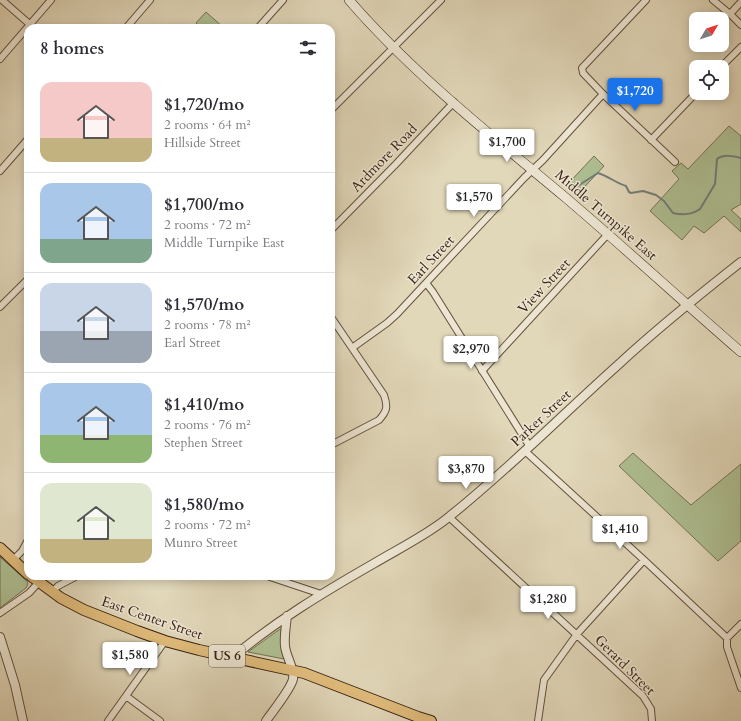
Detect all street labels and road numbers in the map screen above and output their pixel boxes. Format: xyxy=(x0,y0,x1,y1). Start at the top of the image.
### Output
street label: Ardmore Road xyxy=(347,119,422,196)
street label: Middle Turnpike East xyxy=(551,165,662,265)
street label: Earl Street xyxy=(403,231,459,289)
street label: View Street xyxy=(513,254,575,318)
street label: Parker Street xyxy=(507,385,576,451)
street label: East Center Street xyxy=(99,592,206,644)
street label: Gerard Street xyxy=(590,630,660,700)
road number: US 6 xyxy=(209,645,245,667)

